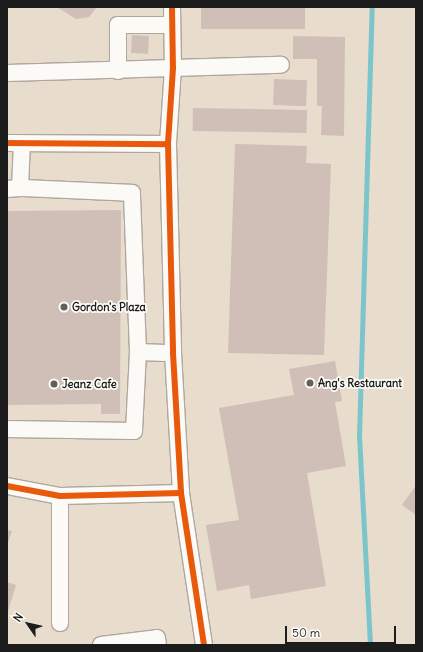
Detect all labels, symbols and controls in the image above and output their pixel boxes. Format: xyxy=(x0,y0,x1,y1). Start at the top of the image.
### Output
place label: Gordon's Plaza xyxy=(72,300,146,314)
marker: Gordon's Plaza xyxy=(59,302,69,312)
place label: Ang's Restaurant xyxy=(318,376,402,390)
place label: Jeanz Cafe xyxy=(62,377,117,391)
marker: Ang's Restaurant xyxy=(305,378,315,388)
marker: Jeanz Cafe xyxy=(49,379,59,389)
north arrow xyxy=(8,604,48,644)
text: N xyxy=(10,610,26,624)
scale bar xyxy=(287,618,398,644)
text: 50 m xyxy=(292,625,320,640)

